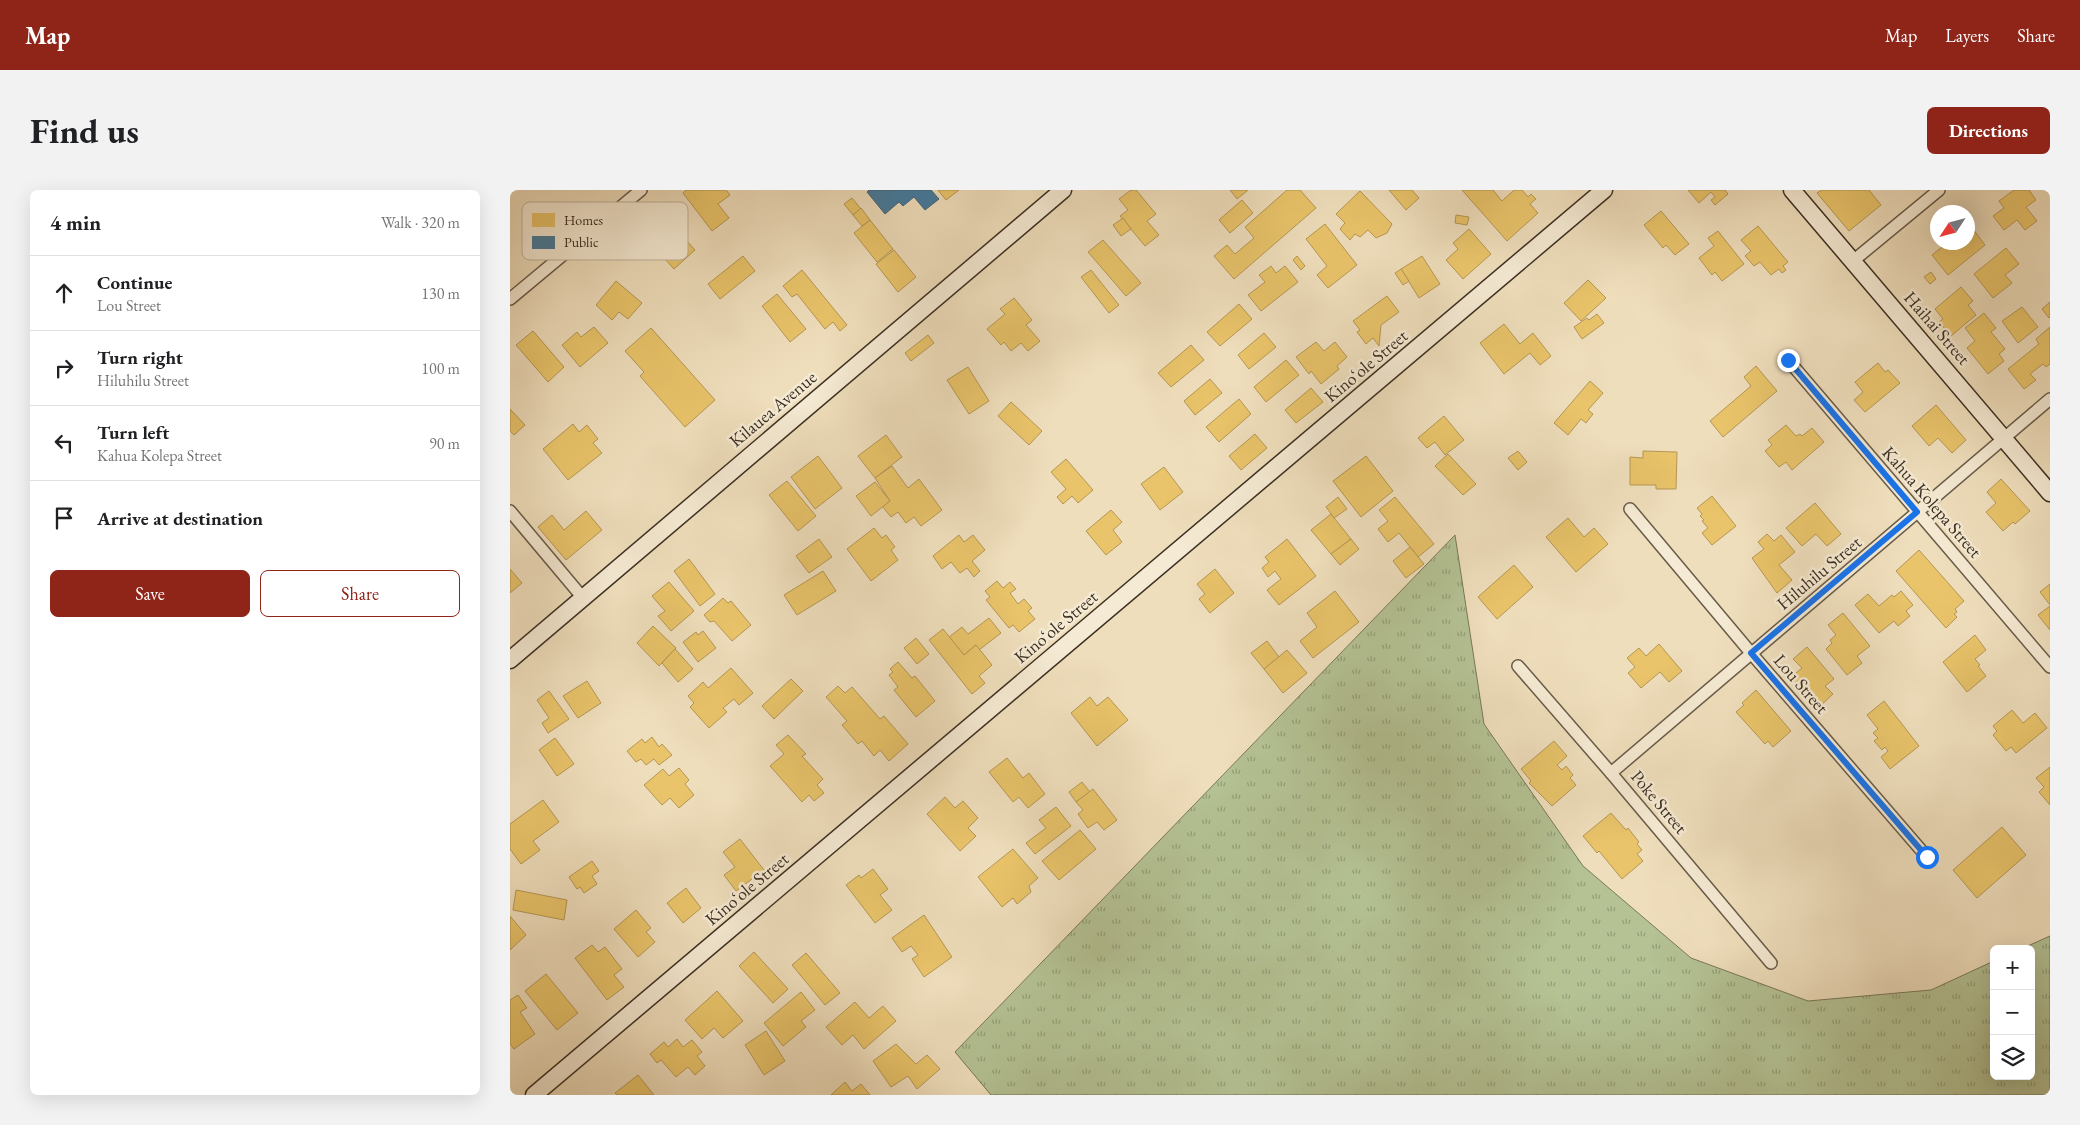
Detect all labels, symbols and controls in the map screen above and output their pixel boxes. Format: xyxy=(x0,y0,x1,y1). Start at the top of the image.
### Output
text: Map xyxy=(25,20,70,51)
text: Map xyxy=(1885,24,1917,47)
text: Layers xyxy=(1945,24,1989,47)
text: Share xyxy=(2017,24,2055,47)
button: Directions xyxy=(1927,107,2050,154)
text: Find us xyxy=(30,108,139,153)
legend xyxy=(522,202,688,260)
north arrow xyxy=(1930,205,1975,250)
text: 4 min xyxy=(50,209,101,236)
text: Homes xyxy=(564,211,604,229)
text: Walk · 320 m xyxy=(381,212,460,233)
text: Public xyxy=(564,233,599,251)
text: Continue xyxy=(97,270,172,295)
icon: ahead xyxy=(50,279,78,307)
text: 130 m xyxy=(421,283,460,304)
street label: Haihai Street xyxy=(1899,286,1976,370)
text: Lou Street xyxy=(97,295,161,316)
street label: Kinoʻole Street xyxy=(1319,324,1412,407)
text: Turn right xyxy=(97,345,183,370)
route end xyxy=(1777,349,1800,372)
icon: right xyxy=(50,354,78,382)
text: 100 m xyxy=(421,358,460,379)
street label: Kilauea Avenue xyxy=(724,365,821,452)
text: Hiluhilu Street xyxy=(97,370,189,391)
text: Turn left xyxy=(97,420,169,445)
icon: left xyxy=(50,429,78,457)
text: 90 m xyxy=(429,433,460,454)
street label: Kahua Kolepa Street xyxy=(1878,441,1987,563)
text: Kahua Kolepa Street xyxy=(97,445,222,466)
icon: arrive xyxy=(50,504,78,532)
text: Arrive at destination xyxy=(97,506,263,531)
street label: Hiluhilu Street xyxy=(1772,530,1866,615)
button: Save xyxy=(50,570,250,617)
button: Share xyxy=(260,570,460,617)
street label: Kinoʻole Street xyxy=(1009,585,1102,668)
street label: Lou Street xyxy=(1769,649,1834,719)
street label: Poke Street xyxy=(1626,765,1693,839)
route start xyxy=(1916,846,1939,869)
street label: Kinoʻole Street xyxy=(700,847,793,930)
map controls xyxy=(1990,945,2035,1080)
button: + xyxy=(1990,945,2035,990)
button: − xyxy=(1990,990,2035,1035)
button: layers xyxy=(1990,1035,2035,1080)

